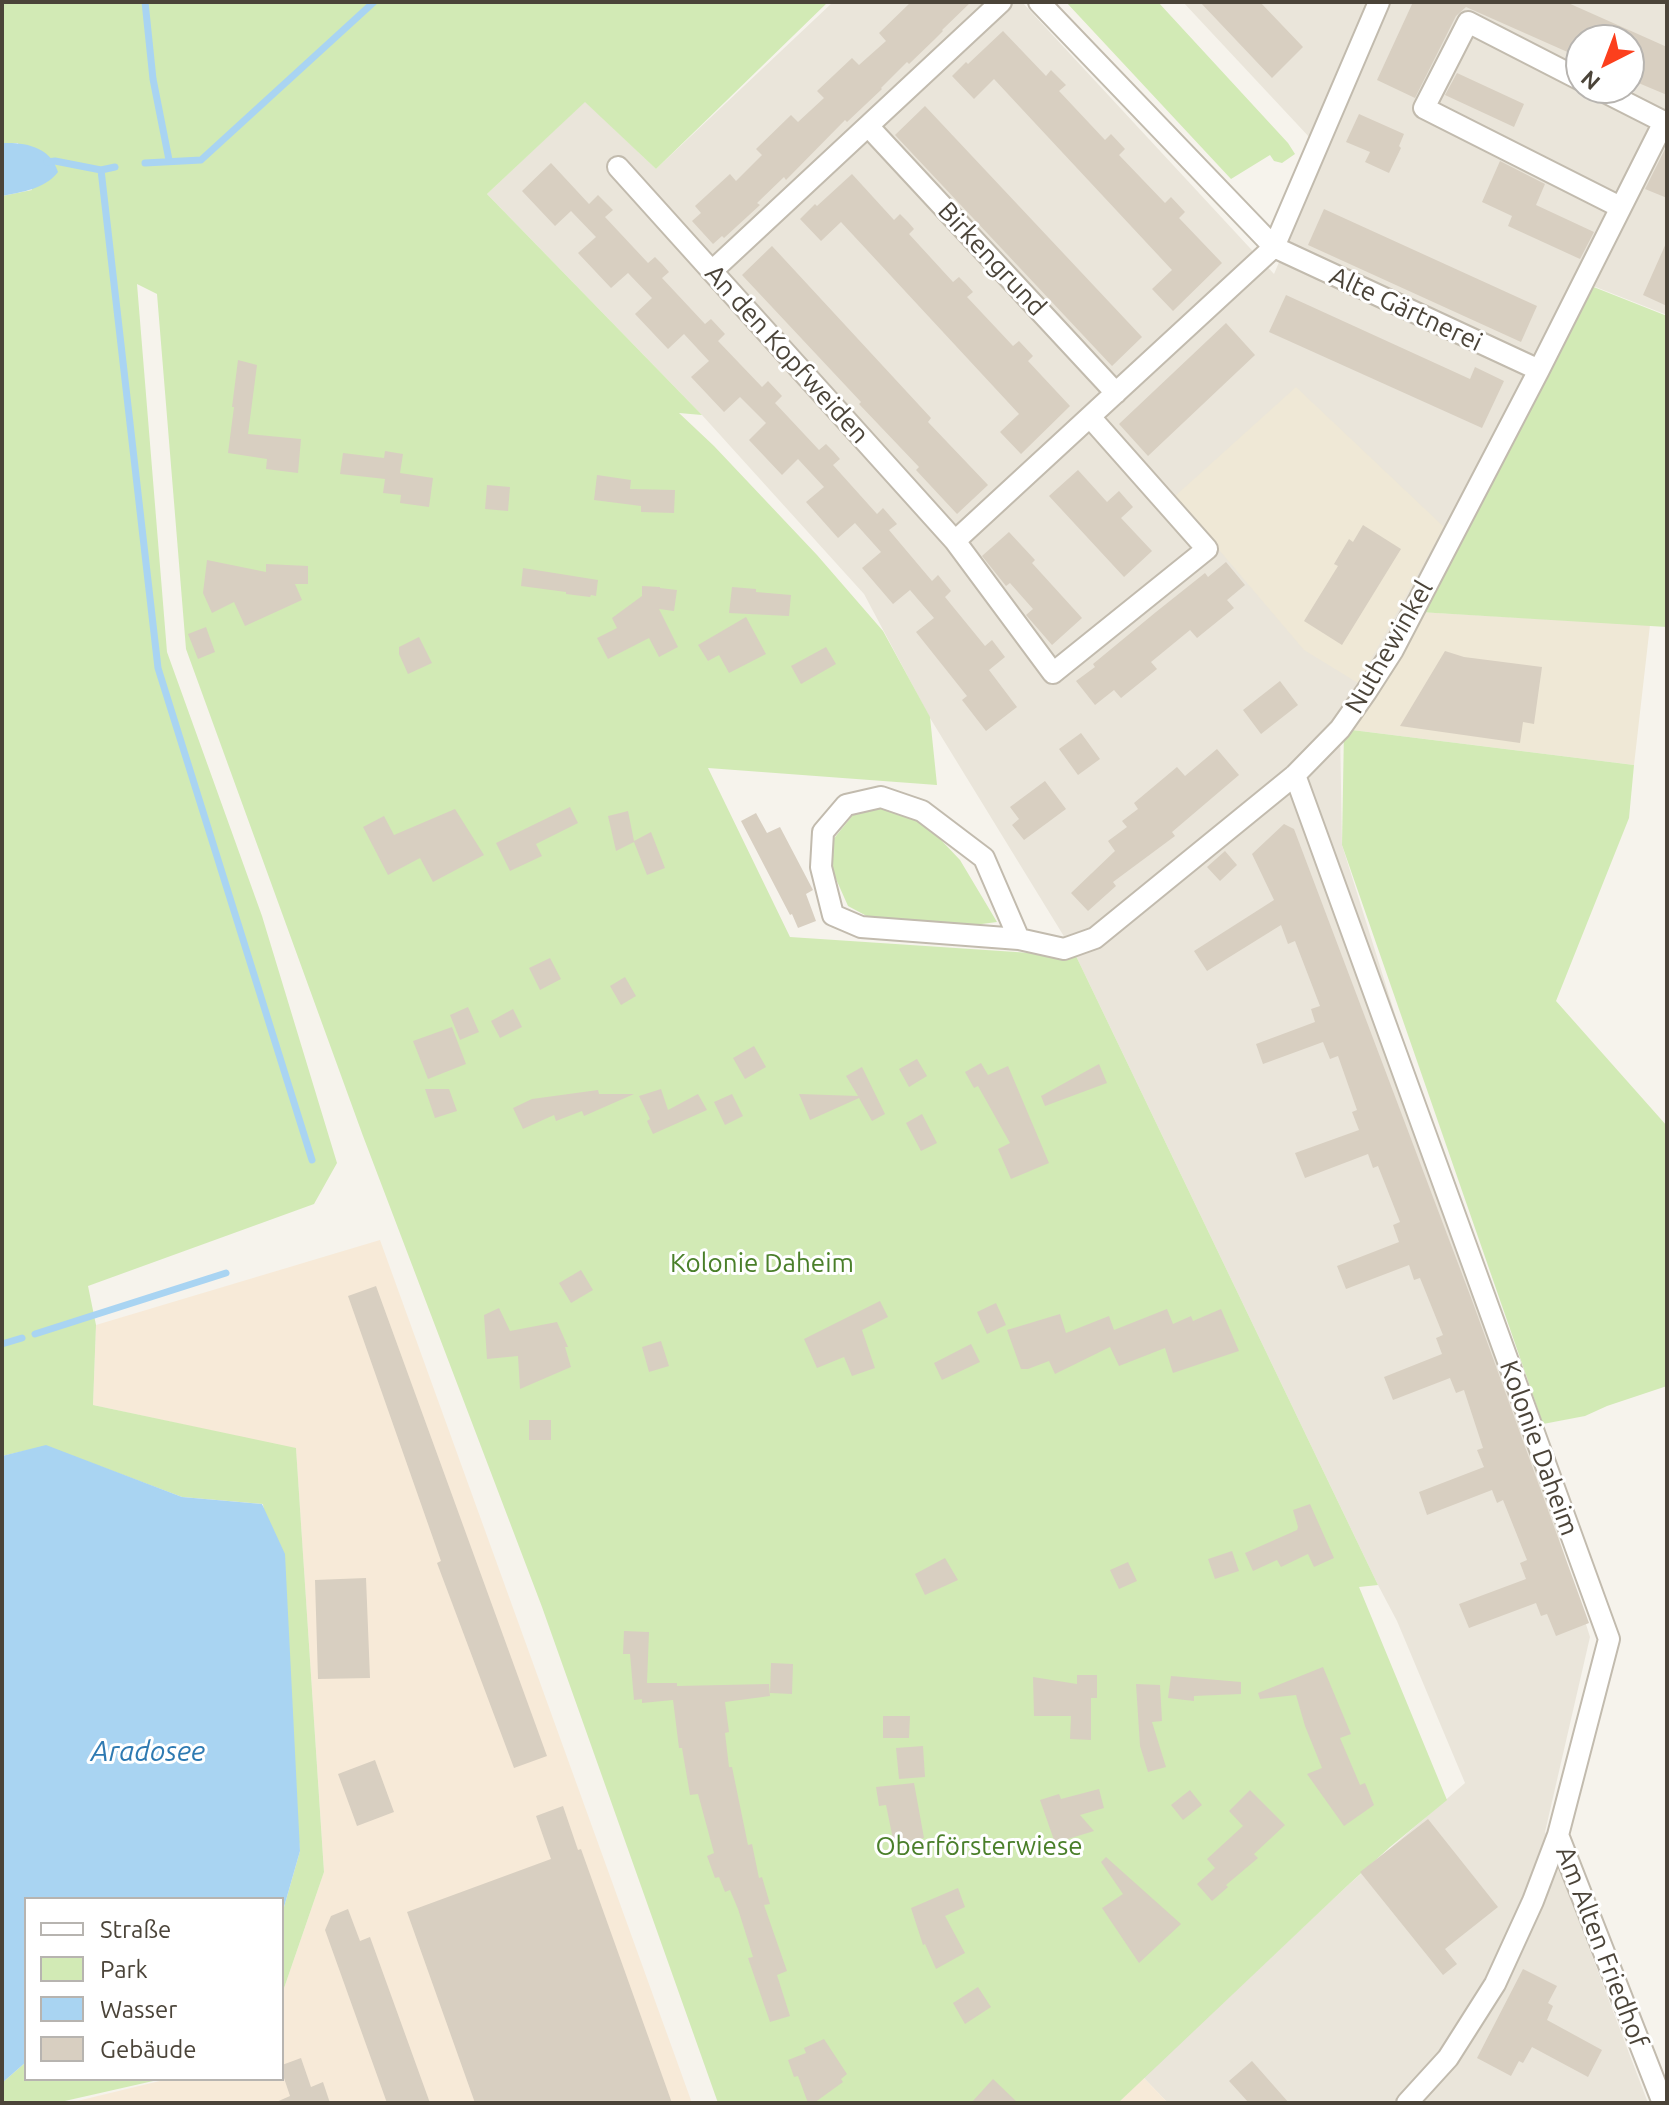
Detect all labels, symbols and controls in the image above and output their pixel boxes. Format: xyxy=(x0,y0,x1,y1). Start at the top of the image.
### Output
north arrow xyxy=(1565,24,1645,104)
text: N xyxy=(1575,66,1604,96)
street label: Birkengrund xyxy=(931,196,1053,322)
street label: An den Kopfweiden xyxy=(699,258,875,450)
street label: Alte Gärtnerei xyxy=(1325,260,1487,358)
street label: Nuthewinkel xyxy=(1338,575,1440,719)
park label: Kolonie Daheim xyxy=(670,1247,854,1279)
street label: Kolonie Daheim xyxy=(1493,1356,1585,1540)
water label: Aradosee xyxy=(91,1735,205,1769)
park label: Oberförsterwiese xyxy=(875,1830,1083,1862)
street label: Am Alten Friedhof xyxy=(1549,1842,1655,2052)
legend xyxy=(24,1897,284,2081)
text: Straße xyxy=(100,1916,171,1943)
text: Park xyxy=(100,1956,148,1983)
text: Wasser xyxy=(100,1996,177,2023)
text: Gebäude xyxy=(100,2036,197,2063)

